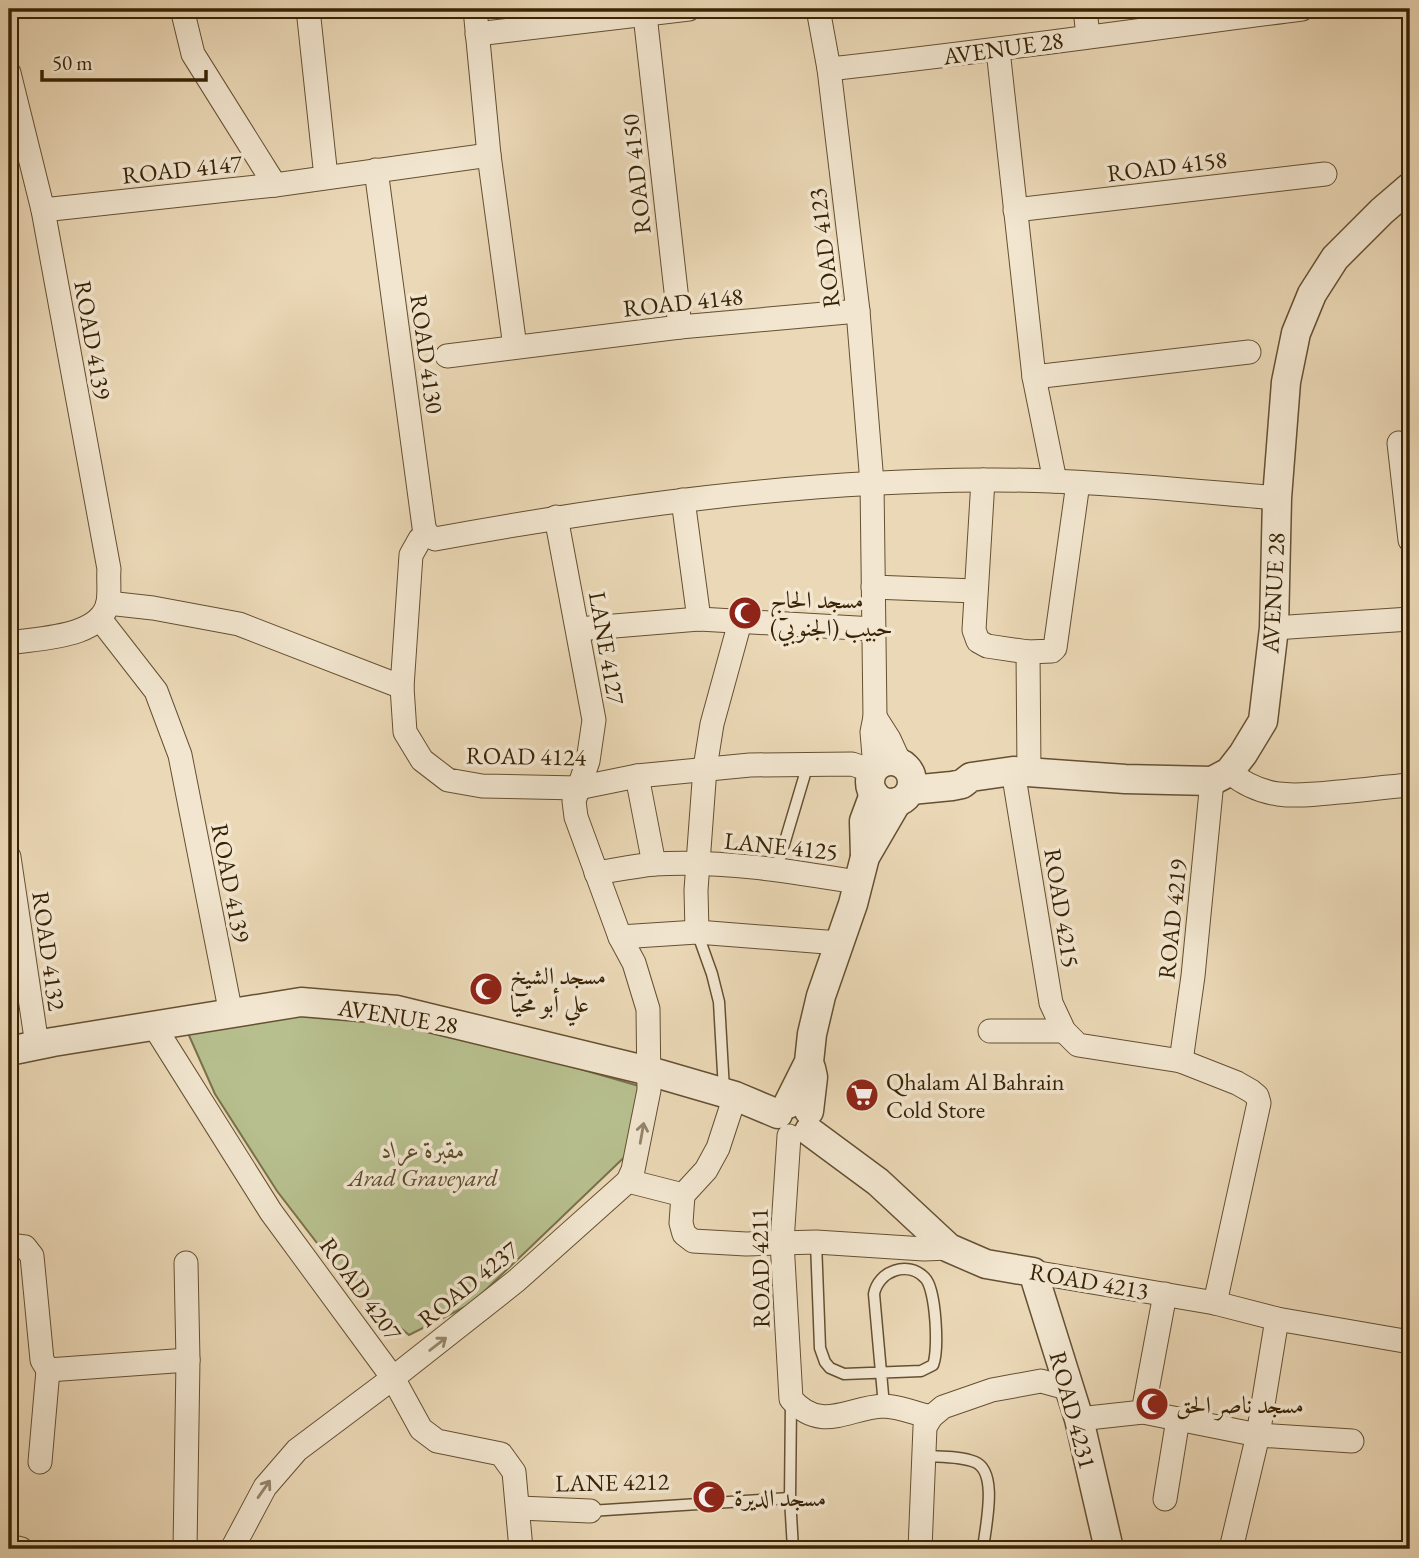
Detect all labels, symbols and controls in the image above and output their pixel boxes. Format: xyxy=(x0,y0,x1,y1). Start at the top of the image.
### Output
street label: AVENUE 28 xyxy=(940,24,1065,72)
scale bar xyxy=(42,38,206,82)
text: 50 m xyxy=(52,49,93,76)
street label: ROAD 4150 xyxy=(614,113,658,235)
street label: ROAD 4158 xyxy=(1105,143,1229,189)
street label: ROAD 4147 xyxy=(121,147,244,191)
street label: ROAD 4123 xyxy=(801,186,847,310)
street label: ROAD 4139 xyxy=(67,278,119,402)
street label: ROAD 4148 xyxy=(622,280,744,324)
street label: ROAD 4130 xyxy=(403,292,451,416)
street label: AVENUE 28 xyxy=(1254,532,1292,655)
place label: مسجد الحاج حبيب (الجنوبي) xyxy=(770,584,893,647)
street label: LANE 4127 xyxy=(582,589,632,707)
mosque icon: مسجد الحاج حبيب (الجنوبي) xyxy=(726,594,764,632)
street label: ROAD 4124 xyxy=(466,739,587,773)
street label: ROAD 4139 xyxy=(204,821,258,945)
street label: LANE 4125 xyxy=(723,825,839,867)
street label: ROAD 4215 xyxy=(1037,846,1087,970)
street label: ROAD 4219 xyxy=(1150,857,1194,980)
street label: ROAD 4132 xyxy=(25,889,73,1013)
place label: مسجد الشيخ علي أبو محيا xyxy=(510,960,606,1027)
mosque icon: مسجد الشيخ علي أبو محيا xyxy=(467,970,505,1008)
street label: AVENUE 28 xyxy=(335,991,460,1041)
place label: Qhalam Al Bahrain Cold Store xyxy=(886,1066,1065,1125)
supermarket icon: Qhalam Al Bahrain Cold Store xyxy=(843,1076,881,1114)
one-way arrow xyxy=(636,1122,649,1145)
park label: مقبرة عراد Arad Graveyard xyxy=(346,1134,498,1193)
street label: ROAD 4211 xyxy=(743,1208,777,1328)
street label: ROAD 4207 xyxy=(313,1231,409,1347)
street label: ROAD 4237 xyxy=(412,1234,525,1334)
street label: ROAD 4213 xyxy=(1027,1255,1151,1307)
one-way arrow xyxy=(428,1336,446,1351)
street label: ROAD 4231 xyxy=(1042,1348,1104,1472)
mosque icon: مسجد ناصر الحق xyxy=(1133,1385,1171,1423)
place label: مسجد ناصر الحق xyxy=(1176,1389,1304,1421)
street label: LANE 4212 xyxy=(555,1465,670,1498)
mosque icon: مسجد الديرة xyxy=(690,1478,728,1516)
one-way arrow xyxy=(257,1480,271,1499)
place label: مسجد الديرة xyxy=(734,1482,826,1513)

